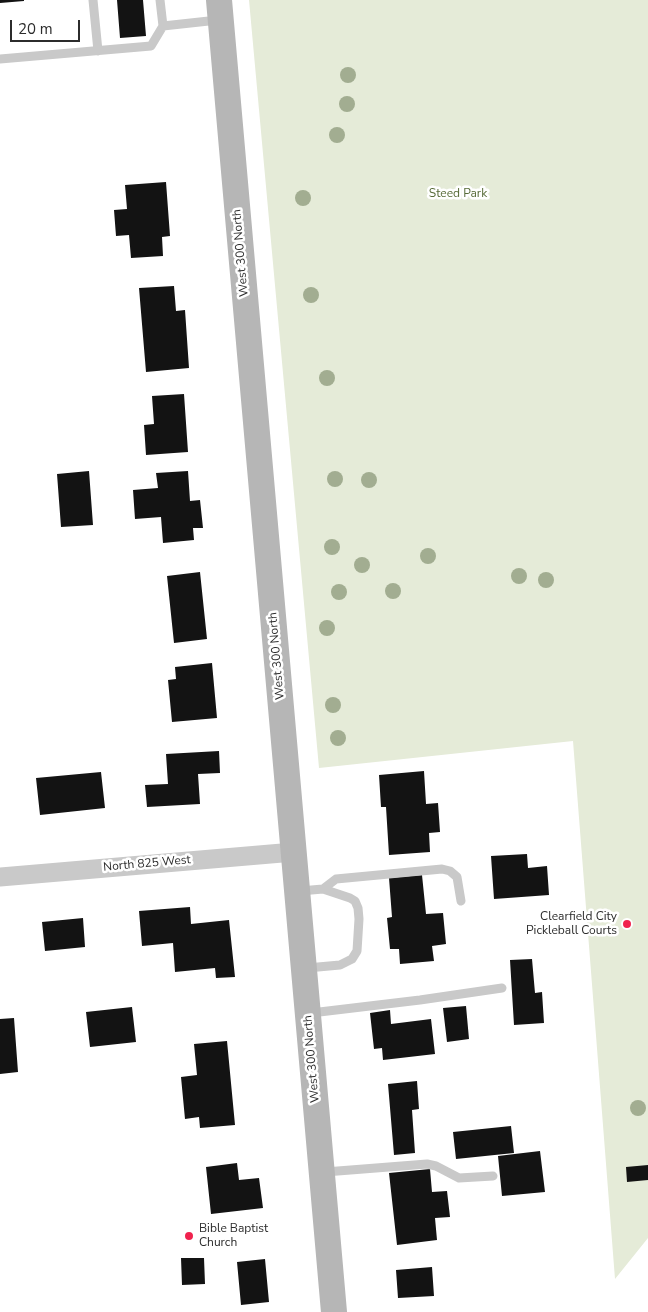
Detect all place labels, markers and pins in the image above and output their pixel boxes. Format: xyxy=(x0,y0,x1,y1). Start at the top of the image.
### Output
place label: Clearfield City Pickleball Courts xyxy=(526,910,617,938)
marker: Clearfield City Pickleball Courts xyxy=(621,918,633,930)
place label: Bible Baptist Church xyxy=(199,1222,268,1250)
marker: Bible Baptist Church xyxy=(183,1230,195,1242)

